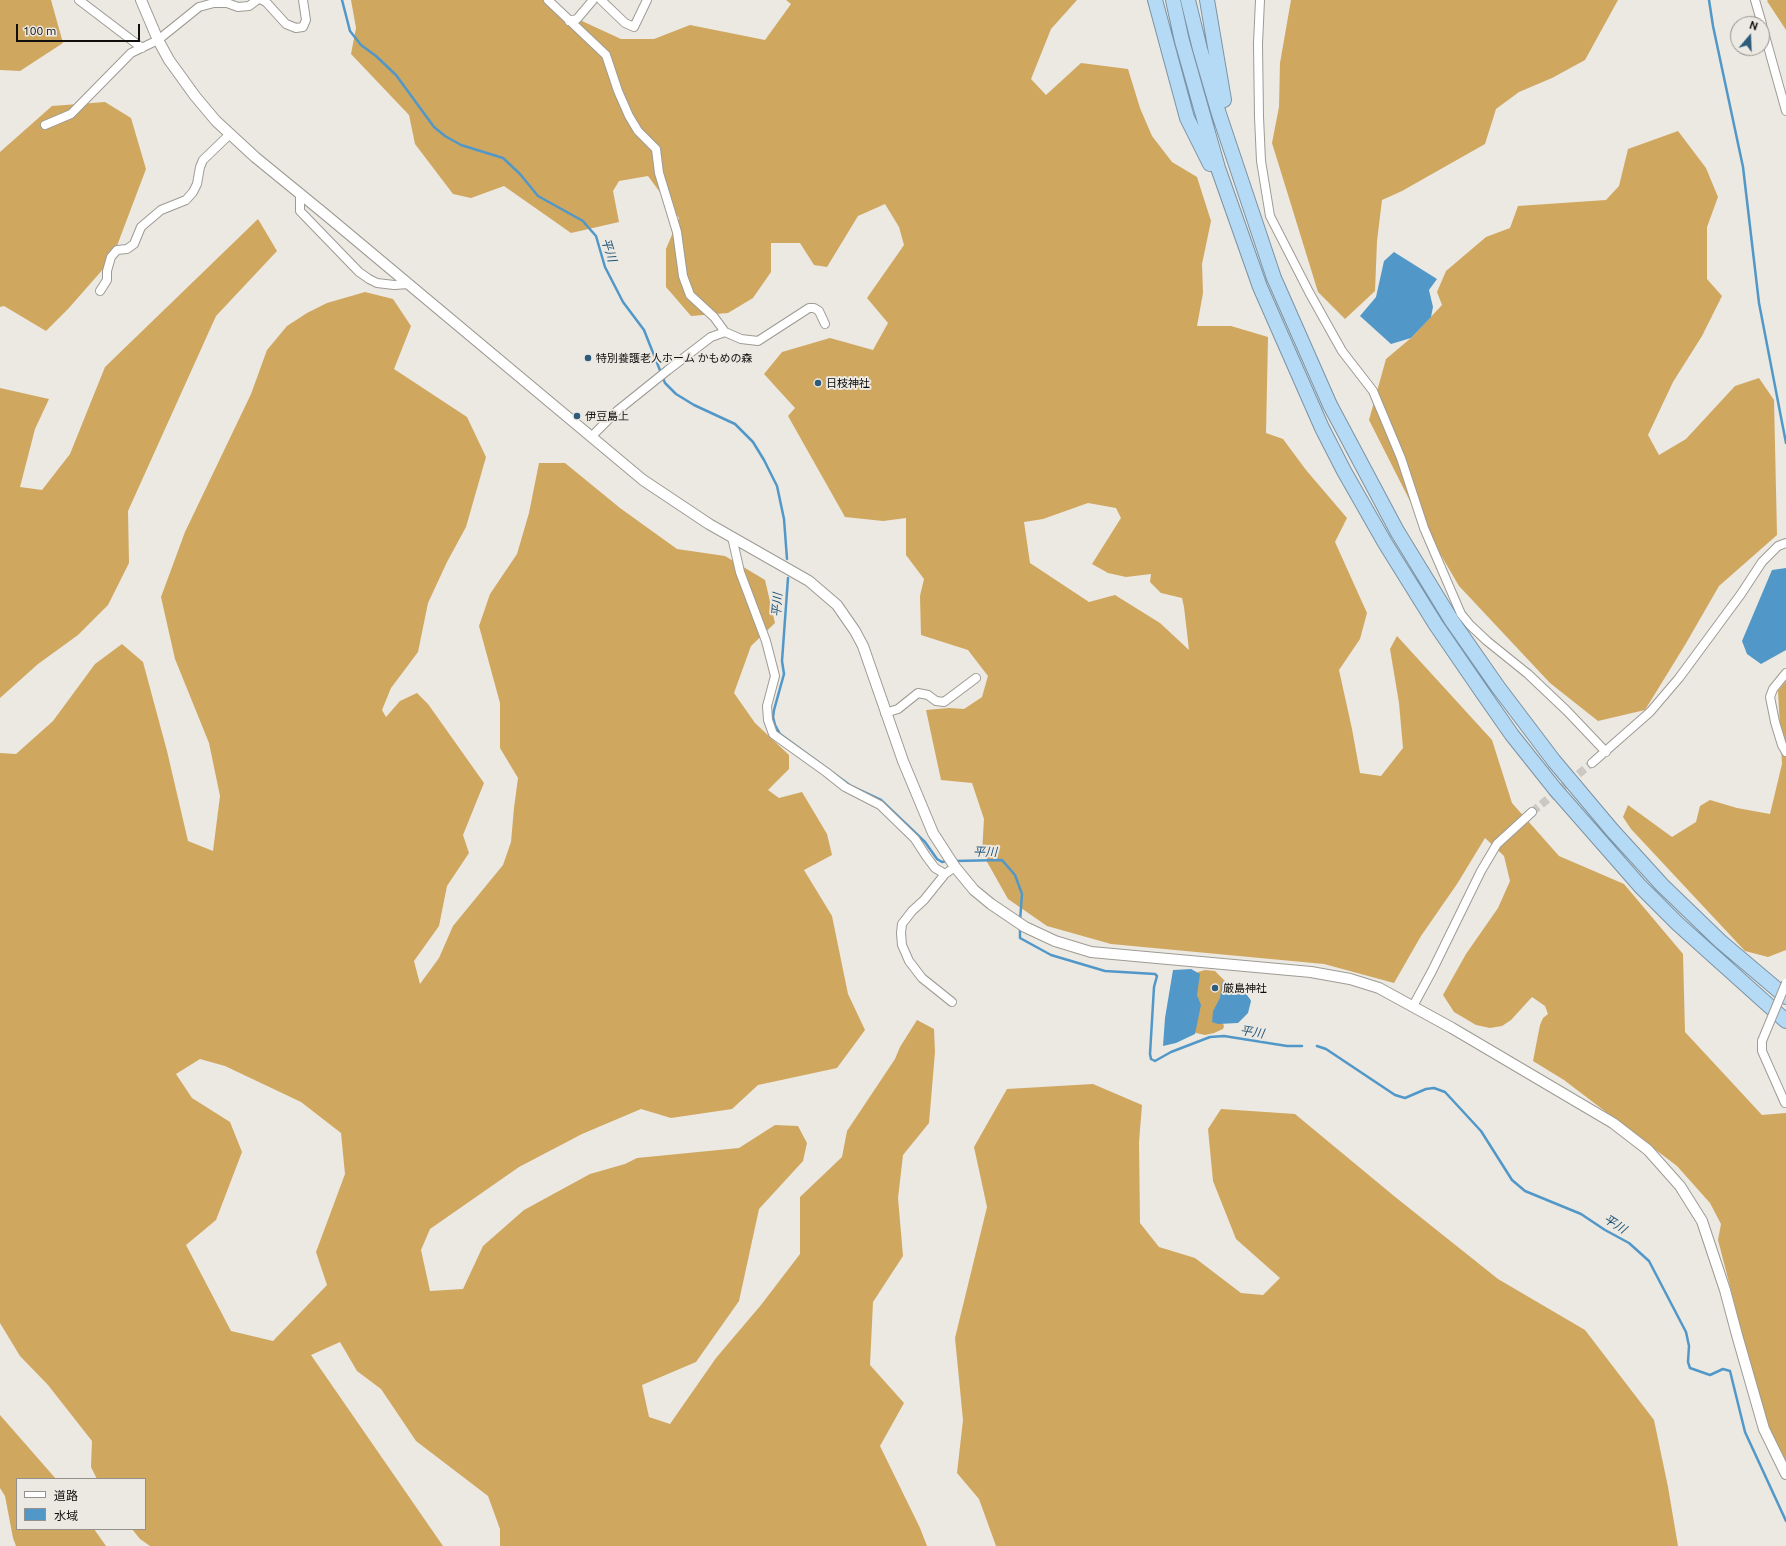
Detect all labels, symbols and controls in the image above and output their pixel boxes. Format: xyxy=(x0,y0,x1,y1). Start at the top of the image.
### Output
scale bar xyxy=(18,16,142,42)
north arrow xyxy=(1730,16,1770,56)
text: N xyxy=(1748,19,1759,33)
text: 100 m xyxy=(23,24,56,37)
water label: 平川 xyxy=(598,236,620,264)
place label: 特別養護老人ホーム かもめの森 xyxy=(596,351,753,365)
marker: 特別養護老人ホーム かもめの森 xyxy=(583,353,593,363)
place label: 日枝神社 xyxy=(826,376,870,390)
marker: 日枝神社 xyxy=(813,378,823,388)
place label: 伊豆島上 xyxy=(585,409,629,423)
marker: 伊豆島上 xyxy=(572,411,582,421)
water label: 平川 xyxy=(769,593,785,617)
water label: 平川 xyxy=(973,845,997,859)
place label: 厳島神社 xyxy=(1223,981,1267,995)
marker: 厳島神社 xyxy=(1210,983,1220,993)
water label: 平川 xyxy=(1239,1023,1265,1041)
water label: 平川 xyxy=(1601,1212,1629,1236)
legend xyxy=(16,1478,146,1530)
text: 道路 xyxy=(54,1489,78,1502)
text: 水域 xyxy=(54,1509,78,1522)

